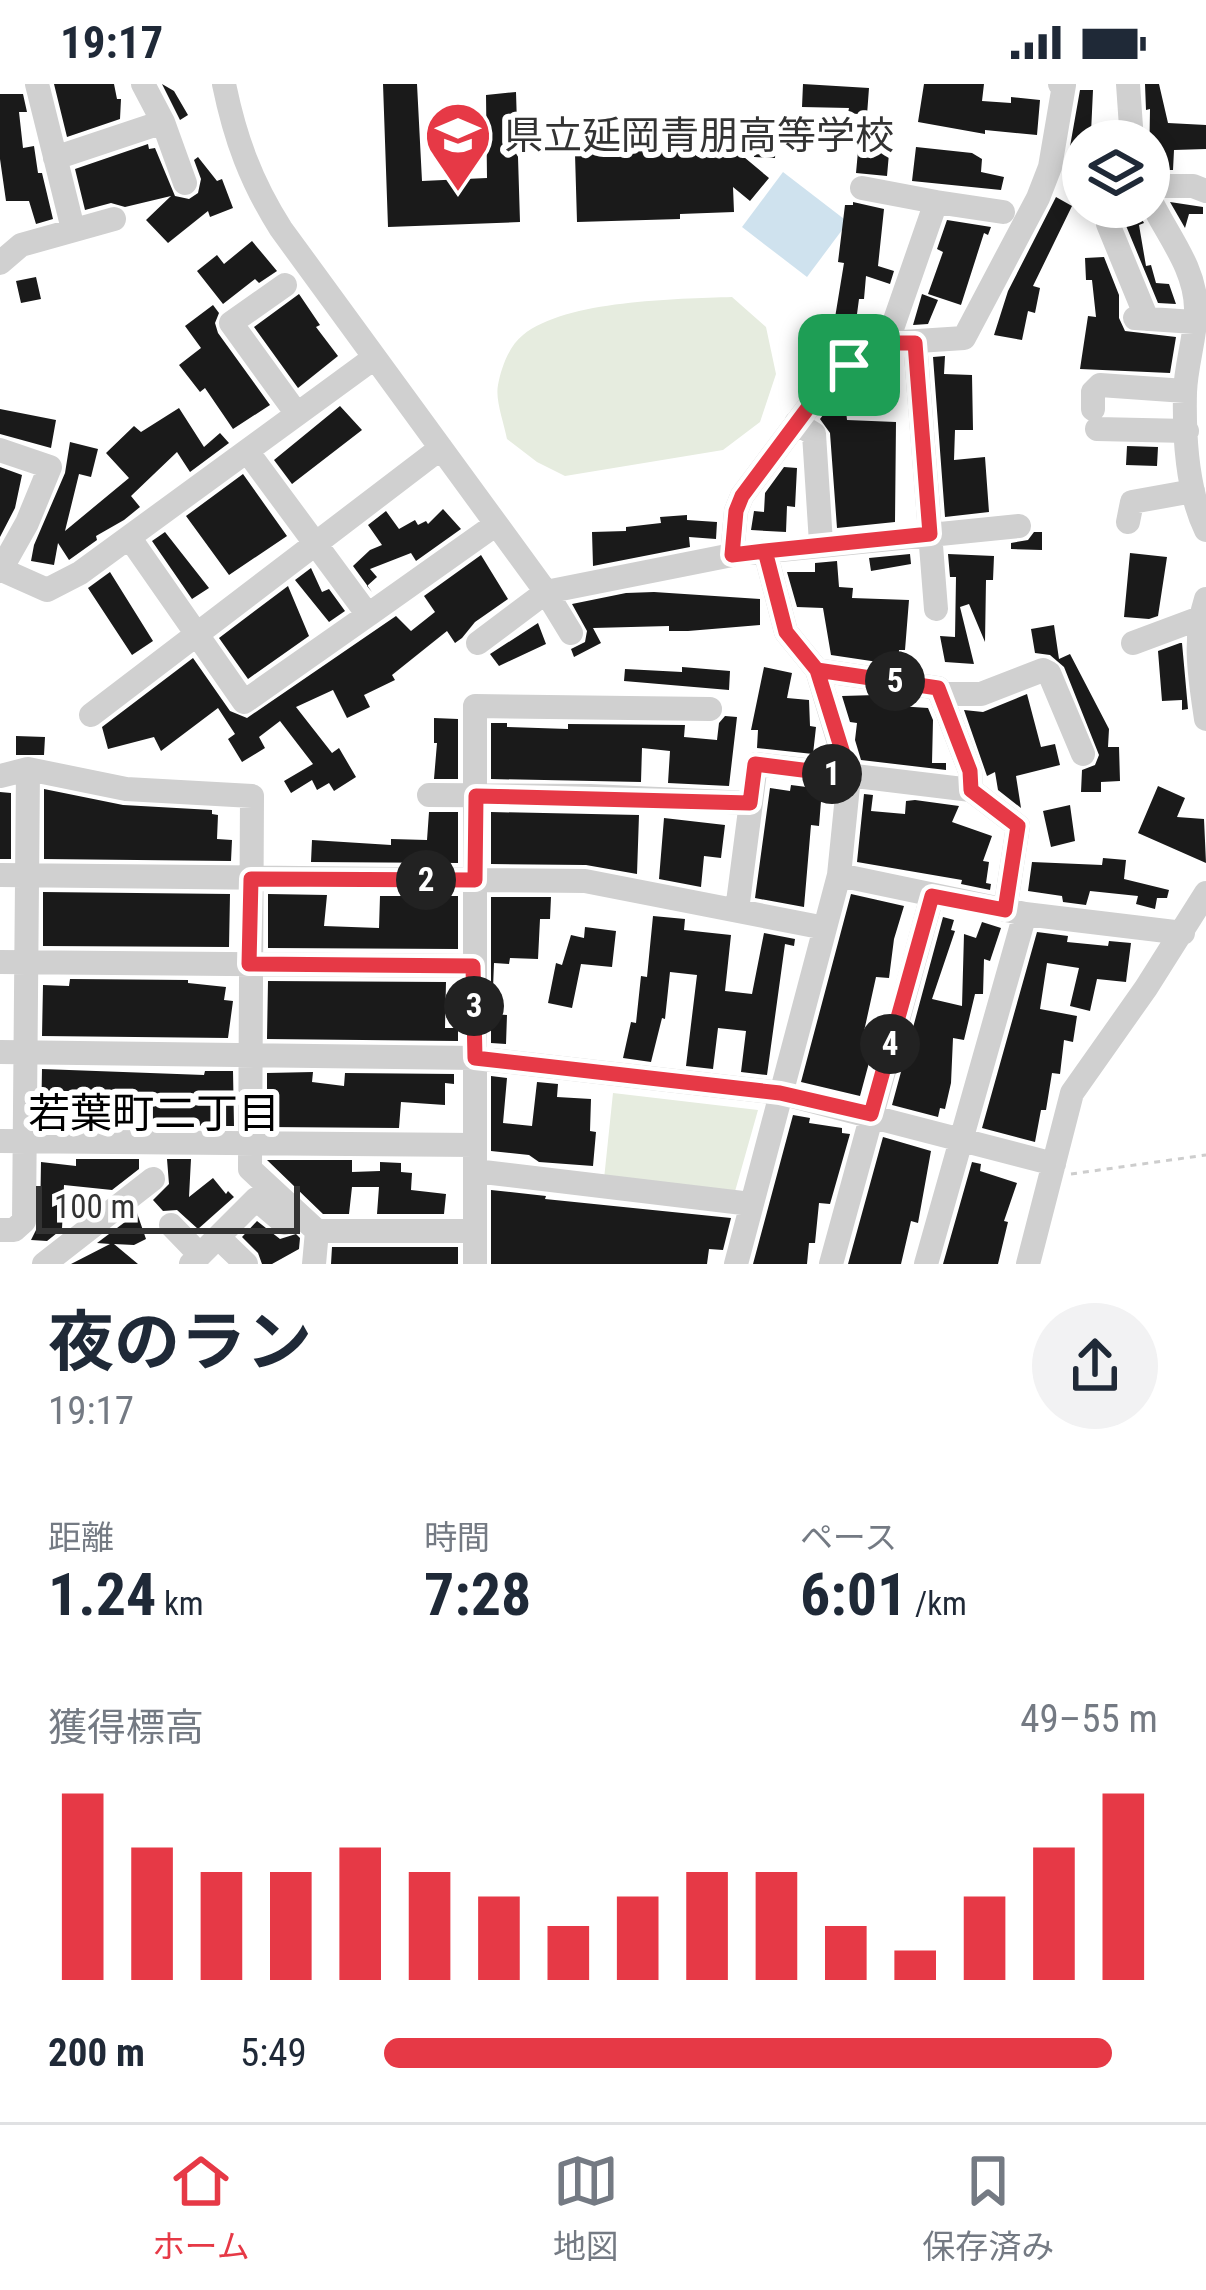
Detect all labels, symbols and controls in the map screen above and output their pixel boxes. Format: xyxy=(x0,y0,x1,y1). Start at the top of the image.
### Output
text: 19:17 xyxy=(60,16,163,69)
school or university icon: 県立延岡青朋高等学校 xyxy=(423,100,493,194)
place label: 県立延岡青朋高等学校 xyxy=(504,113,894,159)
map controls xyxy=(1062,120,1170,228)
button: layers xyxy=(1062,120,1170,228)
pin xyxy=(798,314,900,416)
icon: arrive xyxy=(816,332,882,398)
pin: 5 xyxy=(865,651,925,711)
text: 5 xyxy=(887,661,903,700)
pin: 1 xyxy=(802,744,862,804)
text: 1 xyxy=(824,754,840,793)
pin: 2 xyxy=(396,850,456,910)
text: 2 xyxy=(418,860,434,899)
pin: 3 xyxy=(444,976,504,1036)
text: 3 xyxy=(466,986,482,1025)
pin: 4 xyxy=(860,1014,920,1074)
text: 4 xyxy=(882,1024,898,1063)
district label: 若葉町二丁目 xyxy=(28,1089,280,1138)
scale bar xyxy=(36,1180,300,1233)
text: 100 m xyxy=(54,1187,135,1226)
button: share xyxy=(1032,1303,1158,1429)
text: 夜のラン xyxy=(48,1304,312,1381)
text: 19:17 xyxy=(48,1388,134,1434)
text: 距離 xyxy=(48,1518,114,1557)
text: 時間 xyxy=(424,1518,490,1557)
text: ペース xyxy=(800,1518,897,1557)
text: 1.24 xyxy=(48,1559,156,1630)
text: 7:28 xyxy=(424,1559,531,1630)
text: 6:01 xyxy=(800,1559,907,1630)
text: km xyxy=(156,1584,204,1623)
text: /km xyxy=(907,1584,967,1623)
text: 49–55 m xyxy=(1020,1696,1158,1742)
text: 獲得標高 xyxy=(48,1705,204,1751)
text: 200 m xyxy=(48,2030,145,2076)
text: 5:49 xyxy=(240,2030,307,2076)
tab: ホーム xyxy=(152,2148,250,2268)
tab: 地図 xyxy=(553,2148,619,2268)
tab: 保存済み xyxy=(922,2148,1054,2268)

